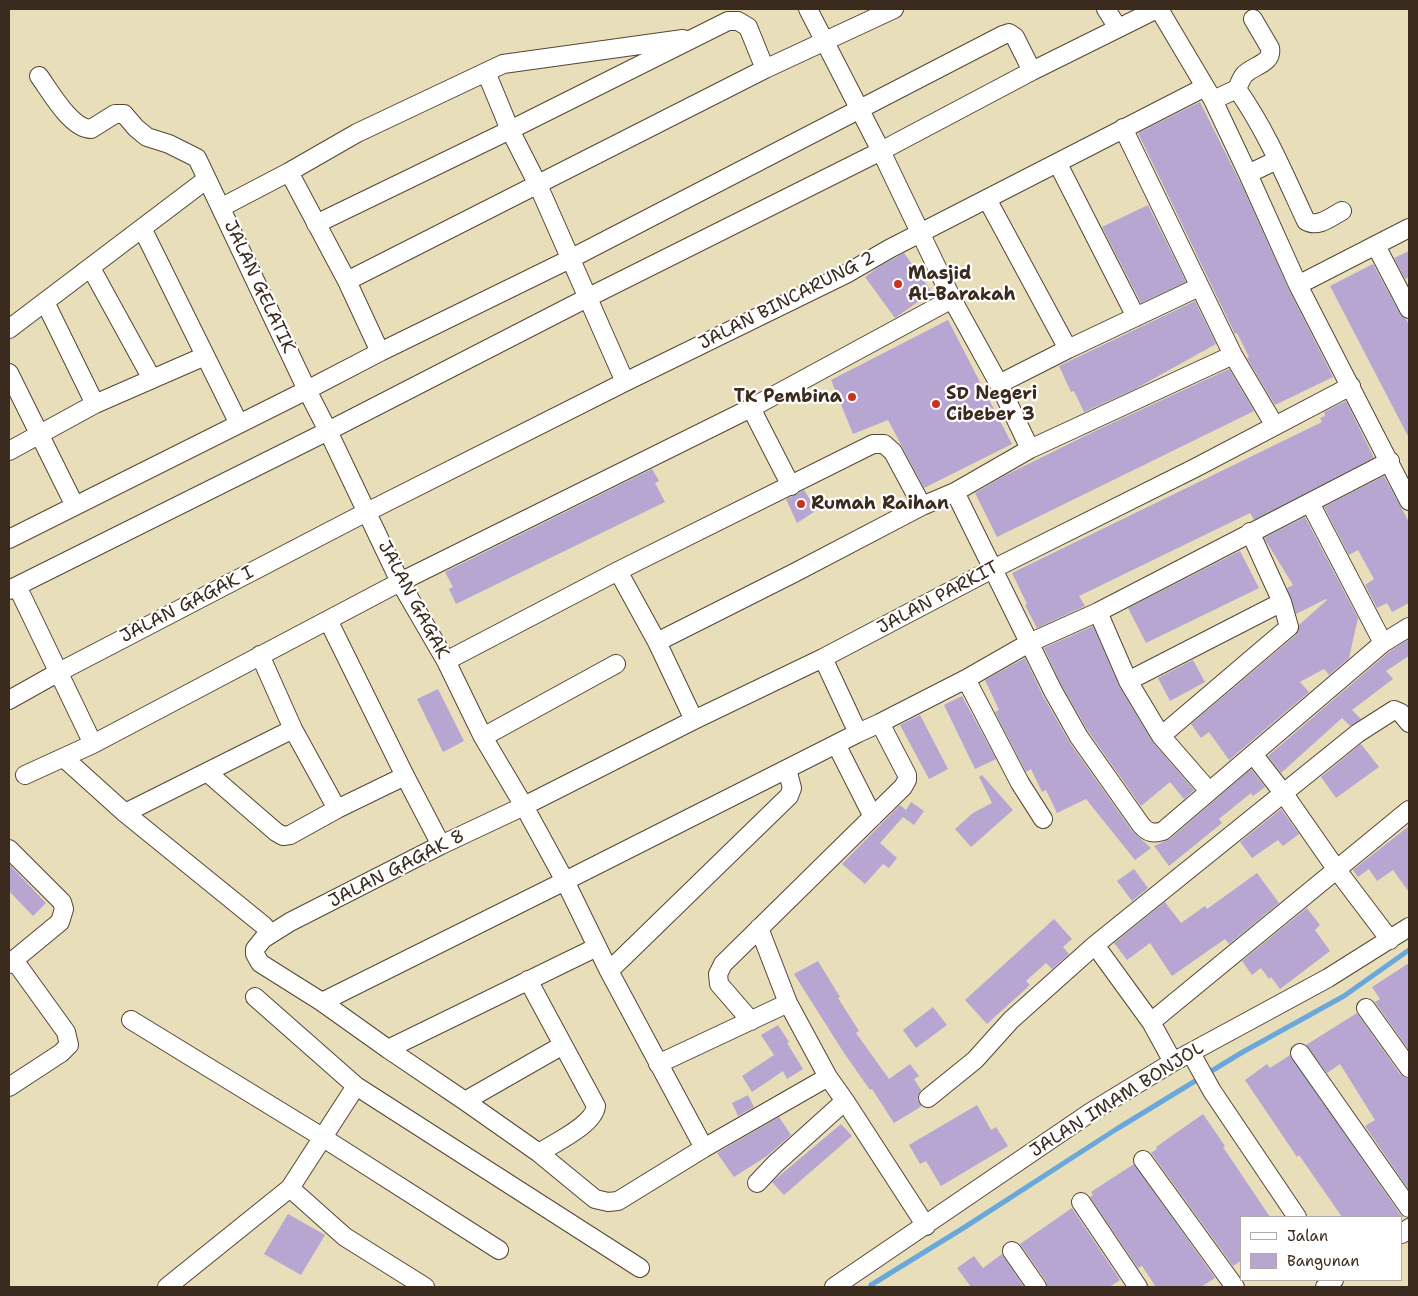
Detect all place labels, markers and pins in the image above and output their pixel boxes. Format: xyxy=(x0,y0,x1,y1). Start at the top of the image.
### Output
place label: Masjid Al-Barakah xyxy=(908,263,1016,306)
marker: Masjid Al-Barakah xyxy=(892,278,904,290)
place label: SD Negeri Cibeber 3 xyxy=(946,383,1037,426)
place label: TK Pembina xyxy=(734,386,842,408)
marker: TK Pembina xyxy=(846,391,858,403)
marker: SD Negeri Cibeber 3 xyxy=(930,398,942,410)
place label: Rumah Raihan xyxy=(811,493,949,515)
marker: Rumah Raihan xyxy=(795,498,807,510)

